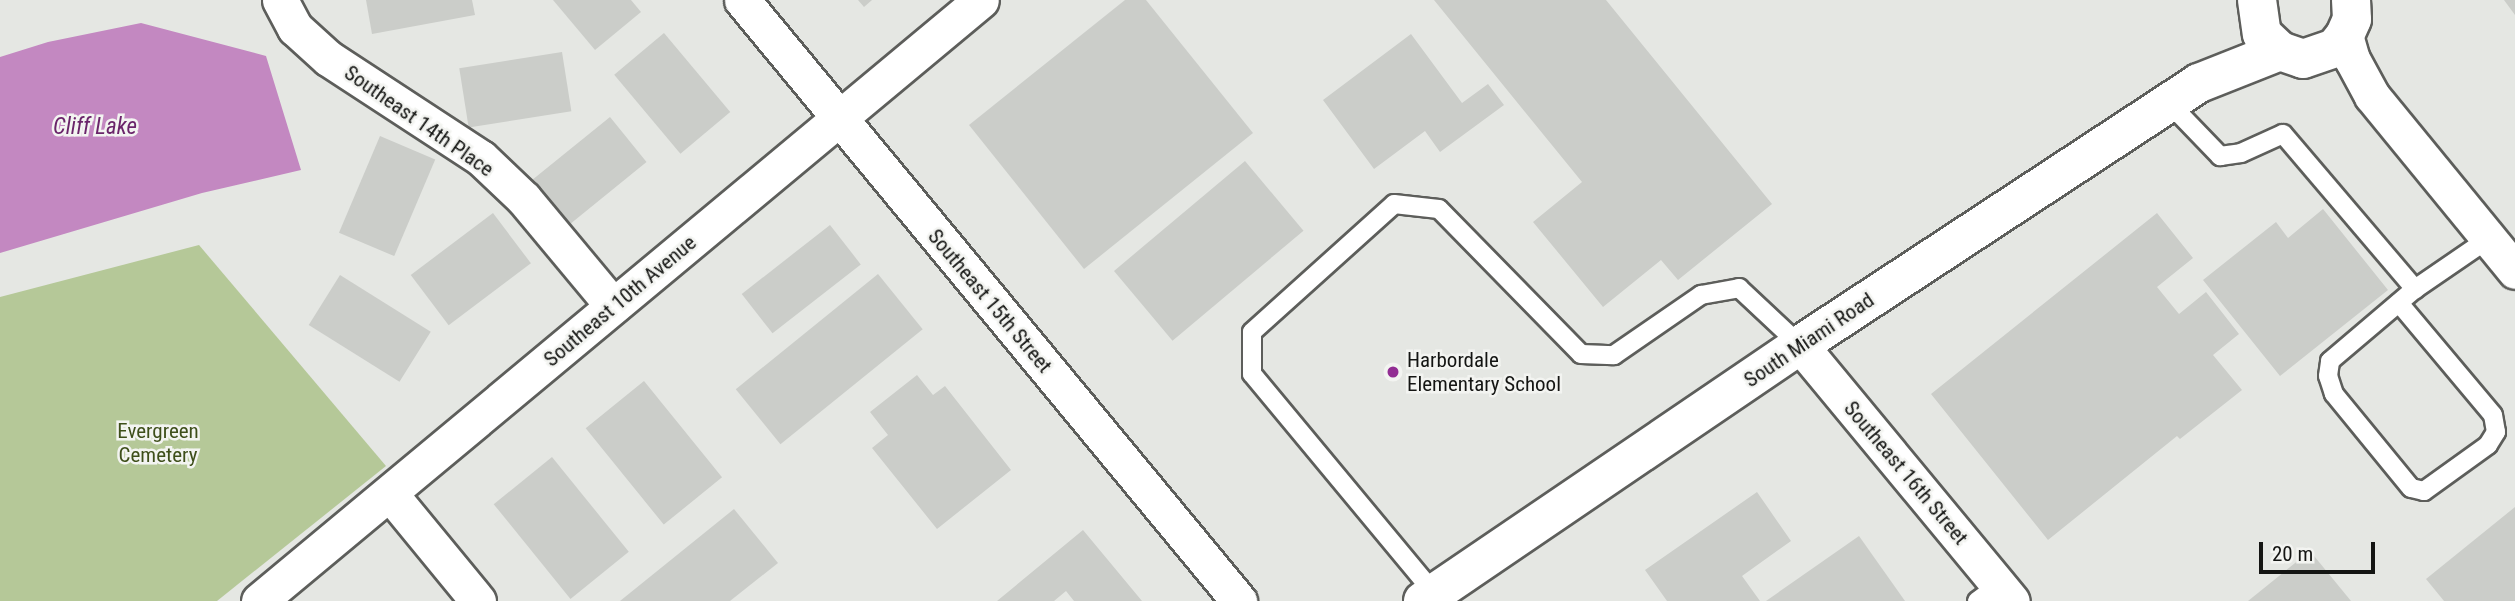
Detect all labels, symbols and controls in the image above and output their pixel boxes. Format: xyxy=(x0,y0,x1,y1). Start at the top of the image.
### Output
street label: Southeast 14th Place xyxy=(340,60,498,182)
water label: Cliff Lake xyxy=(53,113,137,141)
street label: Southeast 15th Street xyxy=(923,224,1057,378)
street label: Southeast 10th Avenue xyxy=(539,230,701,372)
street label: South Miami Road xyxy=(1739,287,1879,393)
place label: Harbordale Elementary School xyxy=(1407,347,1561,397)
marker: Harbordale Elementary School xyxy=(1385,364,1401,380)
street label: Southeast 16th Street xyxy=(1839,396,1973,550)
park label: Evergreen Cemetery xyxy=(117,418,199,468)
scale bar xyxy=(2263,528,2378,572)
text: 20 m xyxy=(2272,542,2313,566)

